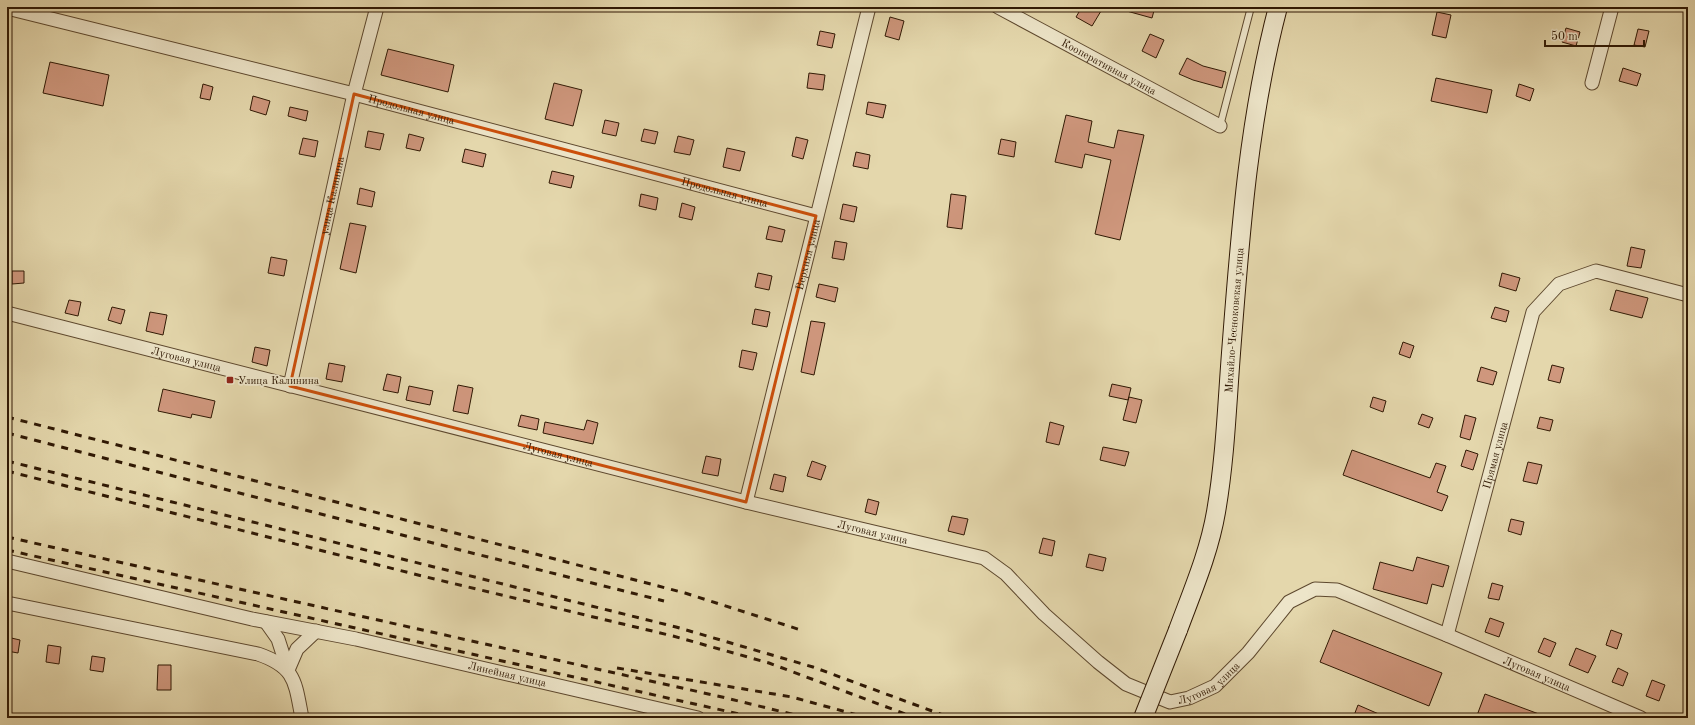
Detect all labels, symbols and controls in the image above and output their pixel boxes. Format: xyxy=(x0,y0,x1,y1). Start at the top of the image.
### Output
scale bar xyxy=(1545,22,1644,48)
text: 50 m xyxy=(1551,30,1578,43)
street label: Кооперативная улица xyxy=(1059,38,1158,98)
street label: Продольная улица xyxy=(367,94,456,127)
street label: улица Калинина xyxy=(319,155,347,236)
street label: Продольная улица xyxy=(680,177,769,210)
street label: Верхняя улица xyxy=(795,218,823,291)
street label: Михайло-Чесноковская улица xyxy=(1224,246,1247,393)
street label: Луговая улица xyxy=(150,346,223,375)
marker: Улица Калинина xyxy=(225,375,235,385)
place label: Улица Калинина xyxy=(238,376,320,387)
street label: Прямая улица xyxy=(1482,420,1511,490)
street label: Луговая улица xyxy=(522,441,595,470)
street label: Луговая улица xyxy=(836,520,909,547)
street label: Луговая улица xyxy=(1501,656,1572,694)
street label: Луговая улица xyxy=(1177,660,1243,707)
street label: Линейная улица xyxy=(467,661,548,690)

